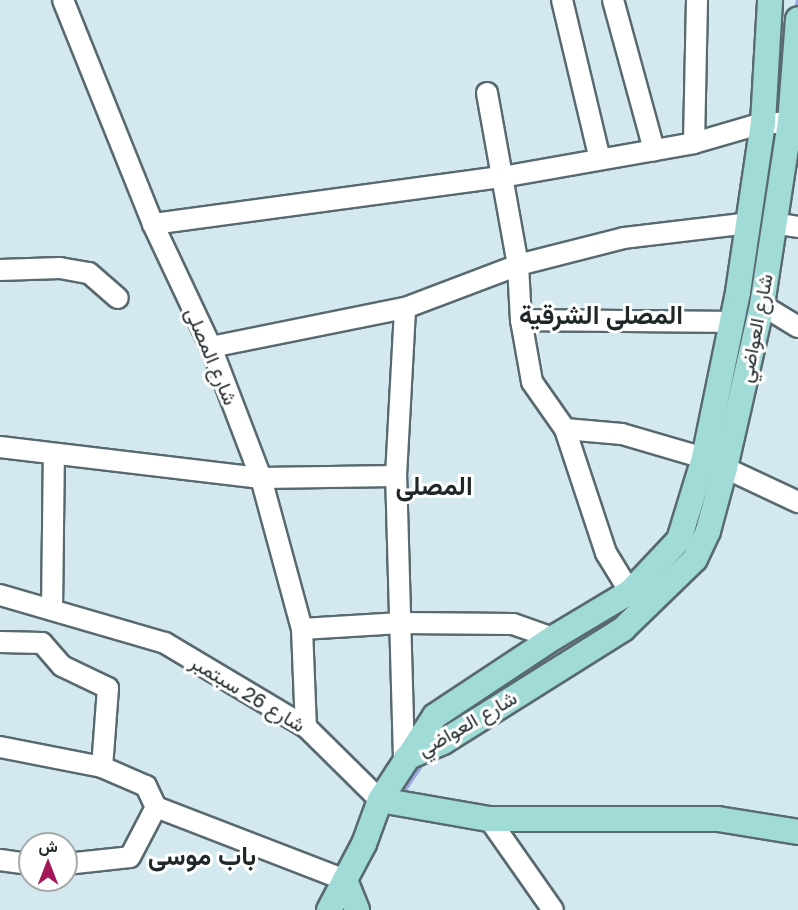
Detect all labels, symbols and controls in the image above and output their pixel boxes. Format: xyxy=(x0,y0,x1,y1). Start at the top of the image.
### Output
street label: شارع العواضي xyxy=(733,272,777,384)
district label: المصلى الشرقية xyxy=(519,299,683,331)
street label: شارع المصلى xyxy=(181,304,243,408)
district label: المصلى xyxy=(395,470,473,502)
street label: شارع 26 سبتمبر xyxy=(186,649,310,737)
street label: شارع العواضي xyxy=(413,685,521,761)
north arrow xyxy=(18,832,78,892)
text: ش xyxy=(38,836,58,856)
district label: باب موسى xyxy=(148,840,256,872)

